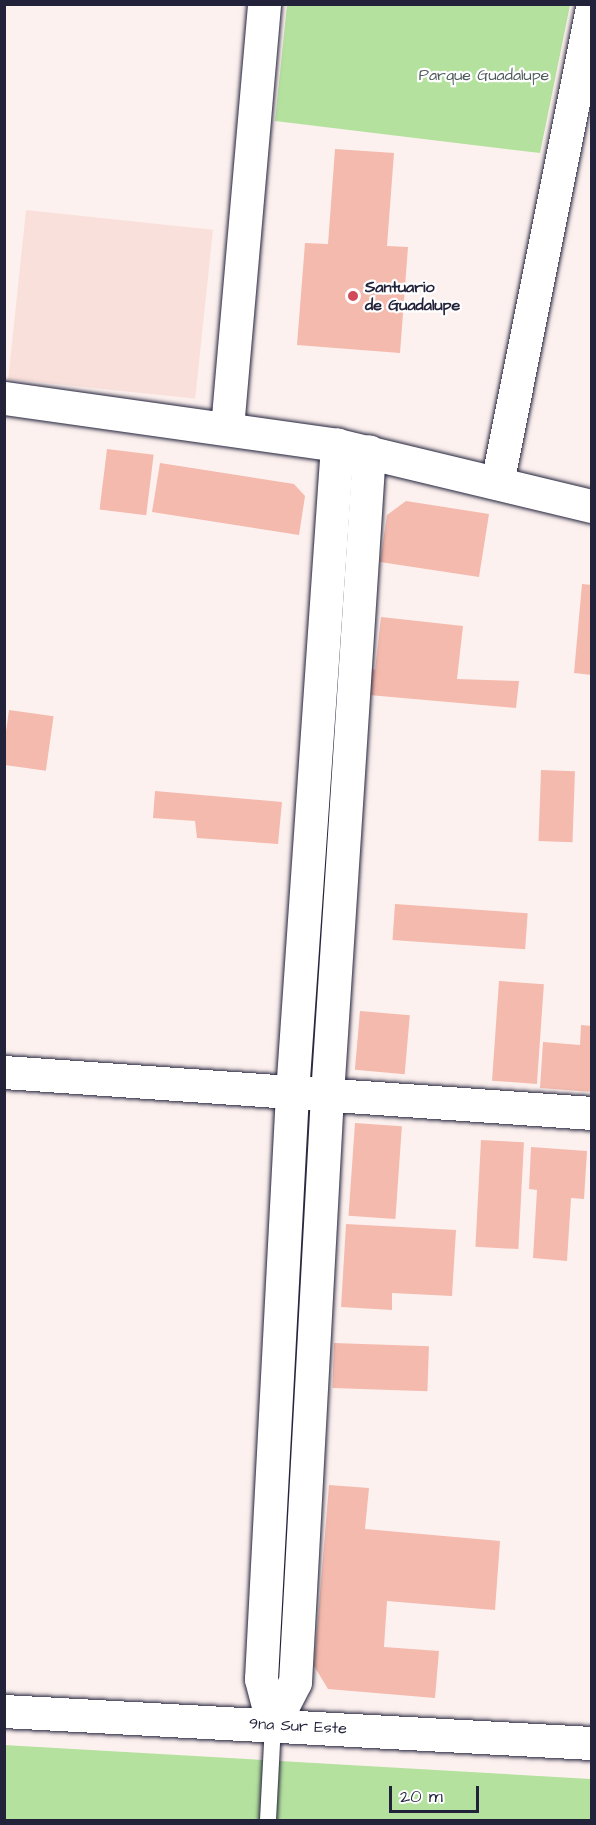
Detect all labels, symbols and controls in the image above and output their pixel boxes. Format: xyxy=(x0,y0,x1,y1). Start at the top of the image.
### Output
park label: Parque Guadalupe xyxy=(419,65,549,85)
place label: Santuario de Guadalupe xyxy=(365,277,460,315)
marker: Santuario de Guadalupe xyxy=(346,289,360,303)
street label: 9na Sur Este xyxy=(249,1714,347,1738)
scale bar xyxy=(392,1774,482,1812)
text: 20 m xyxy=(400,1784,443,1809)

